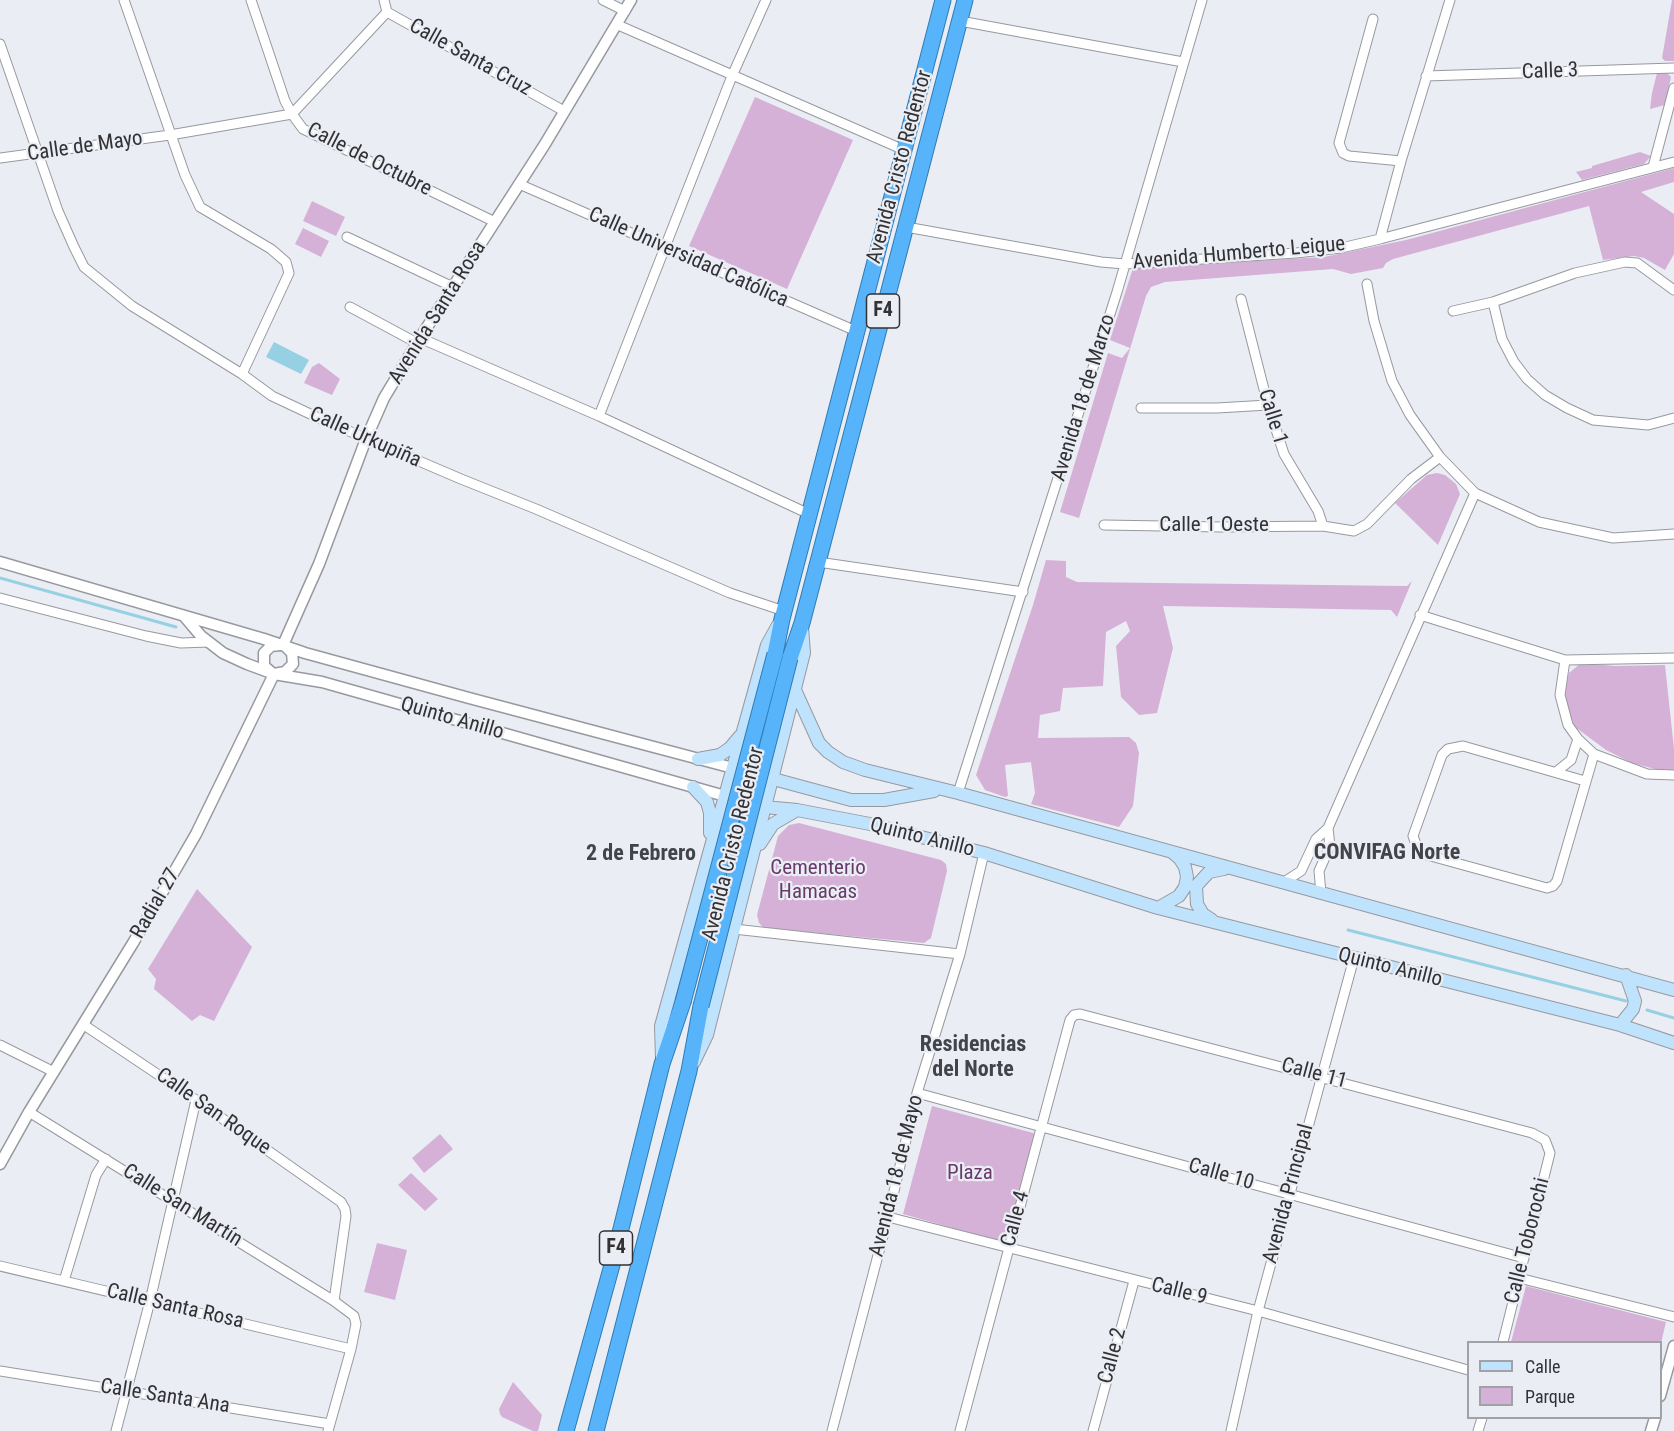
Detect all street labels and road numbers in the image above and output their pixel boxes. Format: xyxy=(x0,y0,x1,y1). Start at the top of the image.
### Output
street label: Calle Santa Cruz xyxy=(404,14,536,102)
street label: Calle 3 xyxy=(1521,58,1579,86)
street label: Avenida Cristo Redentor xyxy=(862,68,938,266)
street label: Calle de Octubre xyxy=(302,118,436,202)
street label: Calle de Mayo xyxy=(26,126,144,168)
street label: Calle Universidad Católica xyxy=(584,203,792,313)
street label: Avenida Humberto Leigue xyxy=(1132,232,1346,276)
street label: Avenida Santa Rosa xyxy=(384,237,492,389)
road number: F4 xyxy=(866,294,900,328)
street label: Avenida 18 de Marzo xyxy=(1047,312,1121,484)
street label: Calle 1 xyxy=(1252,386,1292,448)
street label: Calle Urkupiña xyxy=(305,402,425,474)
street label: Calle 1 Oeste xyxy=(1159,513,1269,539)
street label: Quinto Anillo xyxy=(397,692,507,746)
street label: Avenida Cristo Redentor xyxy=(698,744,770,944)
street label: Quinto Anillo xyxy=(867,813,977,863)
street label: Radial 27 xyxy=(126,864,186,944)
street label: Quinto Anillo xyxy=(1335,943,1445,993)
street label: Calle 11 xyxy=(1278,1053,1350,1095)
street label: Calle San Roque xyxy=(151,1063,275,1161)
street label: Avenida 18 de Mayo xyxy=(865,1092,929,1260)
street label: Avenida Principal xyxy=(1258,1122,1320,1266)
street label: Calle 10 xyxy=(1185,1154,1257,1196)
street label: Calle San Martín xyxy=(118,1159,246,1253)
street label: Calle Toborochi xyxy=(1500,1175,1556,1307)
street label: Calle 4 xyxy=(997,1188,1035,1250)
road number: F4 xyxy=(600,1231,632,1265)
street label: Calle 9 xyxy=(1148,1273,1210,1311)
street label: Calle Santa Rosa xyxy=(104,1279,246,1335)
street label: Calle 2 xyxy=(1094,1325,1132,1387)
street label: Calle Santa Ana xyxy=(98,1374,232,1420)

